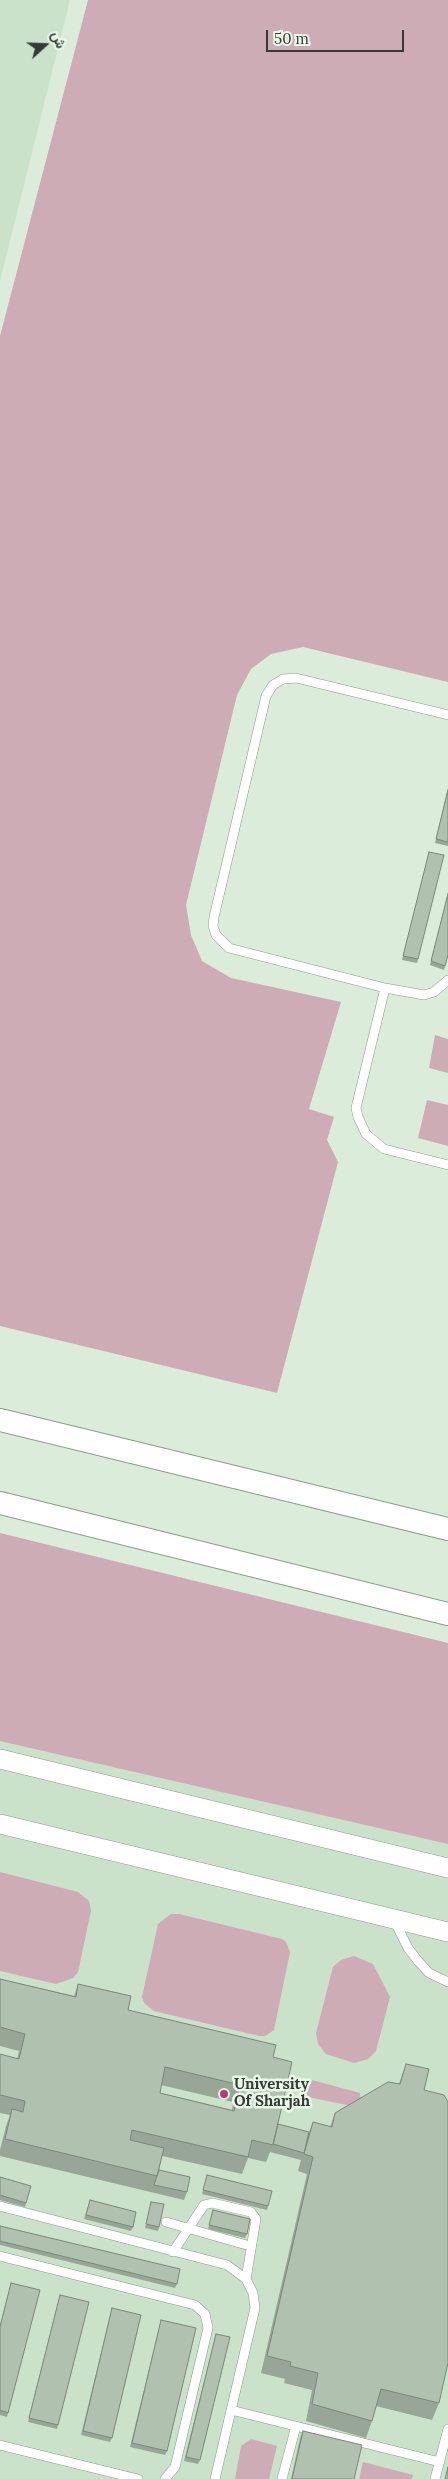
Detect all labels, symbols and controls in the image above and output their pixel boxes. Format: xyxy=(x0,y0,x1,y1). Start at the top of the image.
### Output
north arrow xyxy=(20,20,70,70)
scale bar xyxy=(268,20,406,52)
text: ش xyxy=(48,29,70,51)
text: 50 m xyxy=(274,29,309,48)
place label: University Of Sharjah xyxy=(234,2076,310,2111)
marker: University Of Sharjah xyxy=(218,2088,230,2100)

